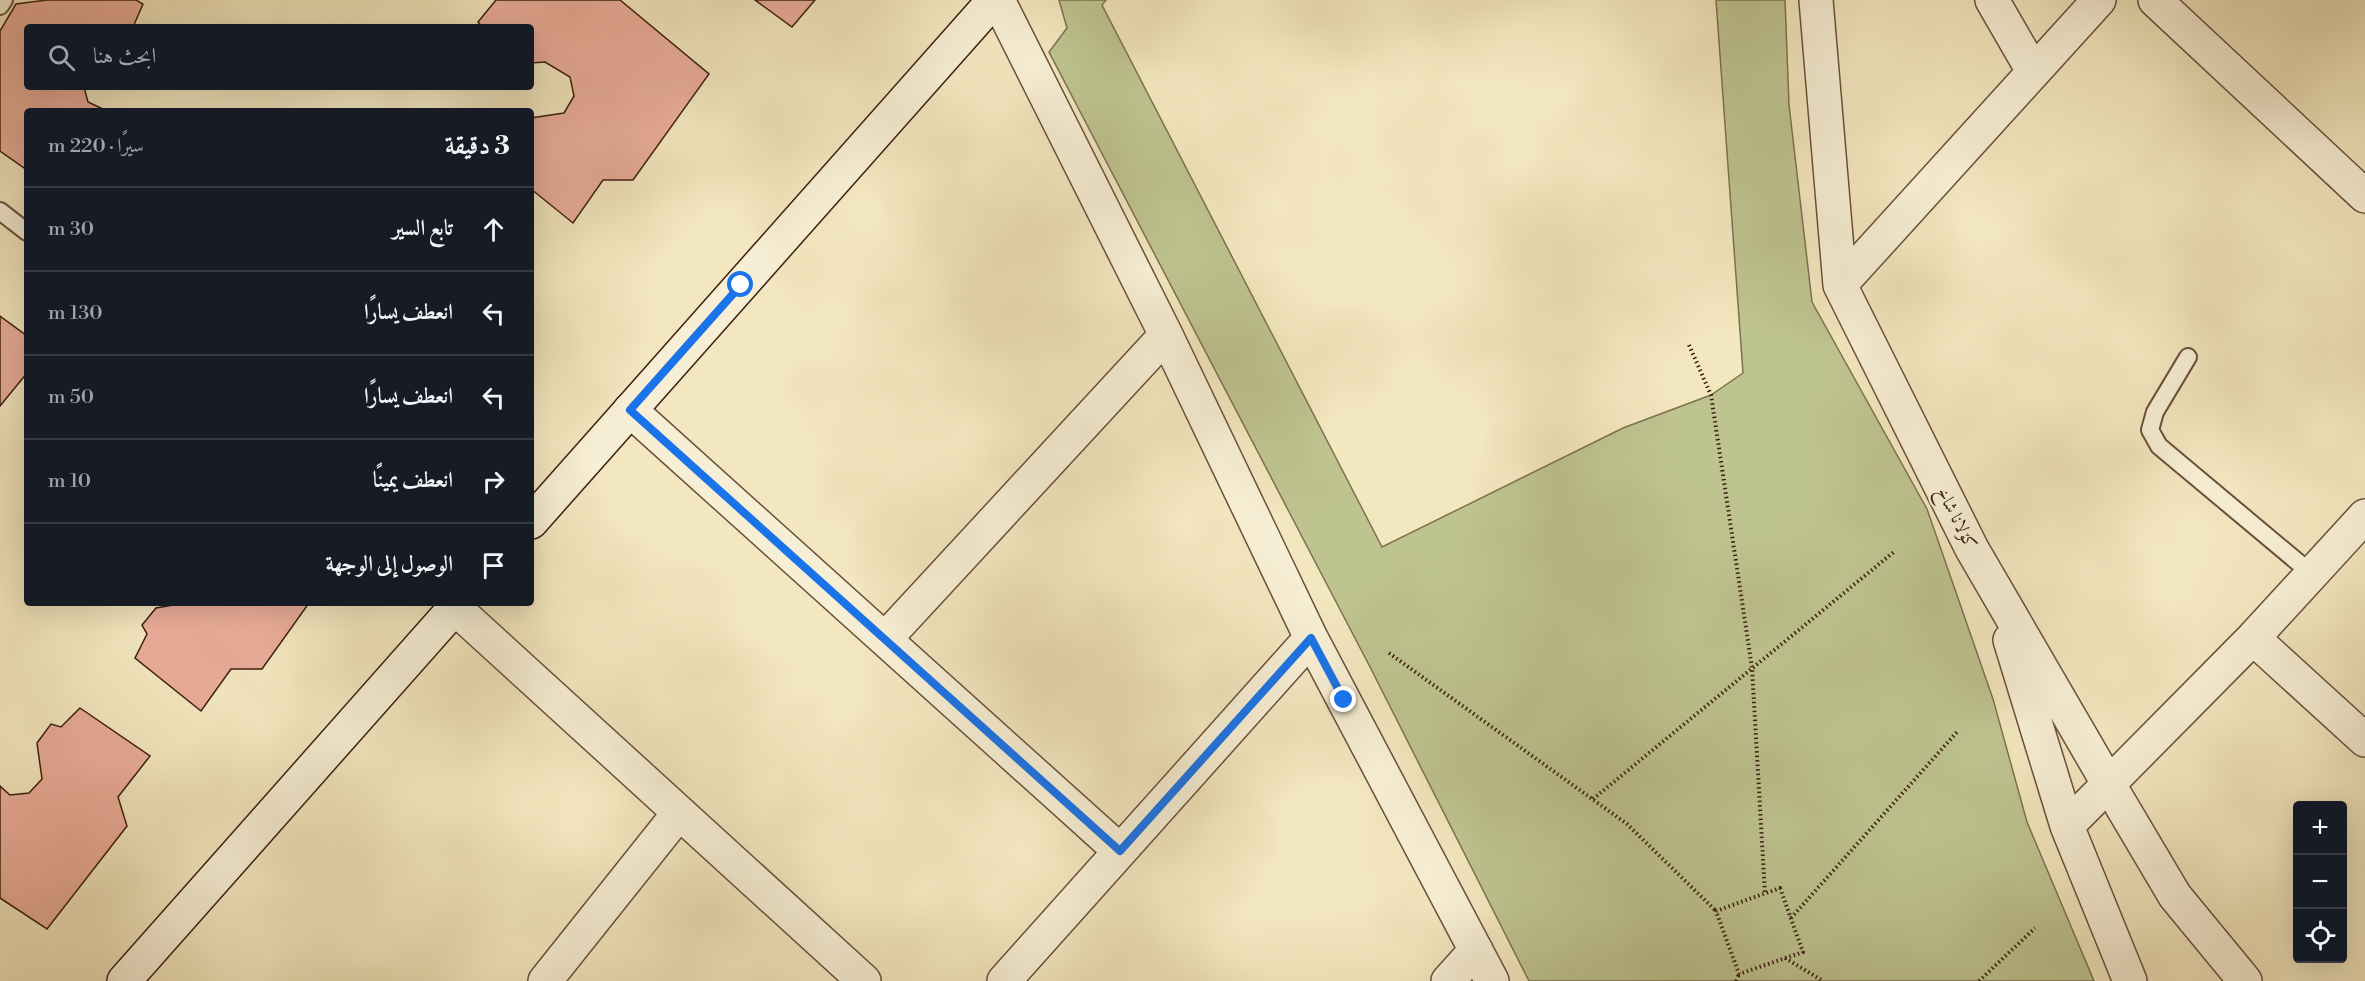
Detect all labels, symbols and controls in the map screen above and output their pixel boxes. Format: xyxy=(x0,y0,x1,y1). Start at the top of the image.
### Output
search box xyxy=(24,24,534,90)
icon: search xyxy=(45,41,78,74)
text: ابحث هنا xyxy=(93,43,156,70)
text: 3 دقيقة xyxy=(445,130,510,162)
text: سيرًا · 220 m xyxy=(48,134,144,159)
icon: ahead xyxy=(477,213,510,246)
text: تابع السير xyxy=(392,215,453,242)
text: 30 m xyxy=(48,217,94,242)
route start xyxy=(727,271,753,297)
icon: left xyxy=(477,297,510,330)
text: انعطف يسارًا xyxy=(364,299,453,326)
text: 130 m xyxy=(48,301,103,326)
icon: left xyxy=(477,381,510,414)
text: انعطف يسارًا xyxy=(364,383,453,410)
text: 50 m xyxy=(48,385,94,410)
icon: right xyxy=(477,465,510,498)
text: انعطف يمينًا xyxy=(373,467,453,494)
text: 10 m xyxy=(48,469,91,494)
street label: کۆلانا شاخ xyxy=(1928,483,1982,555)
icon: arrive xyxy=(477,549,510,582)
text: الوصول إلى الوجهة xyxy=(325,551,453,578)
route end xyxy=(1330,686,1356,712)
map controls xyxy=(2293,801,2347,963)
button: + xyxy=(2293,801,2347,855)
button: − xyxy=(2293,855,2347,909)
button: locate xyxy=(2293,909,2347,963)

